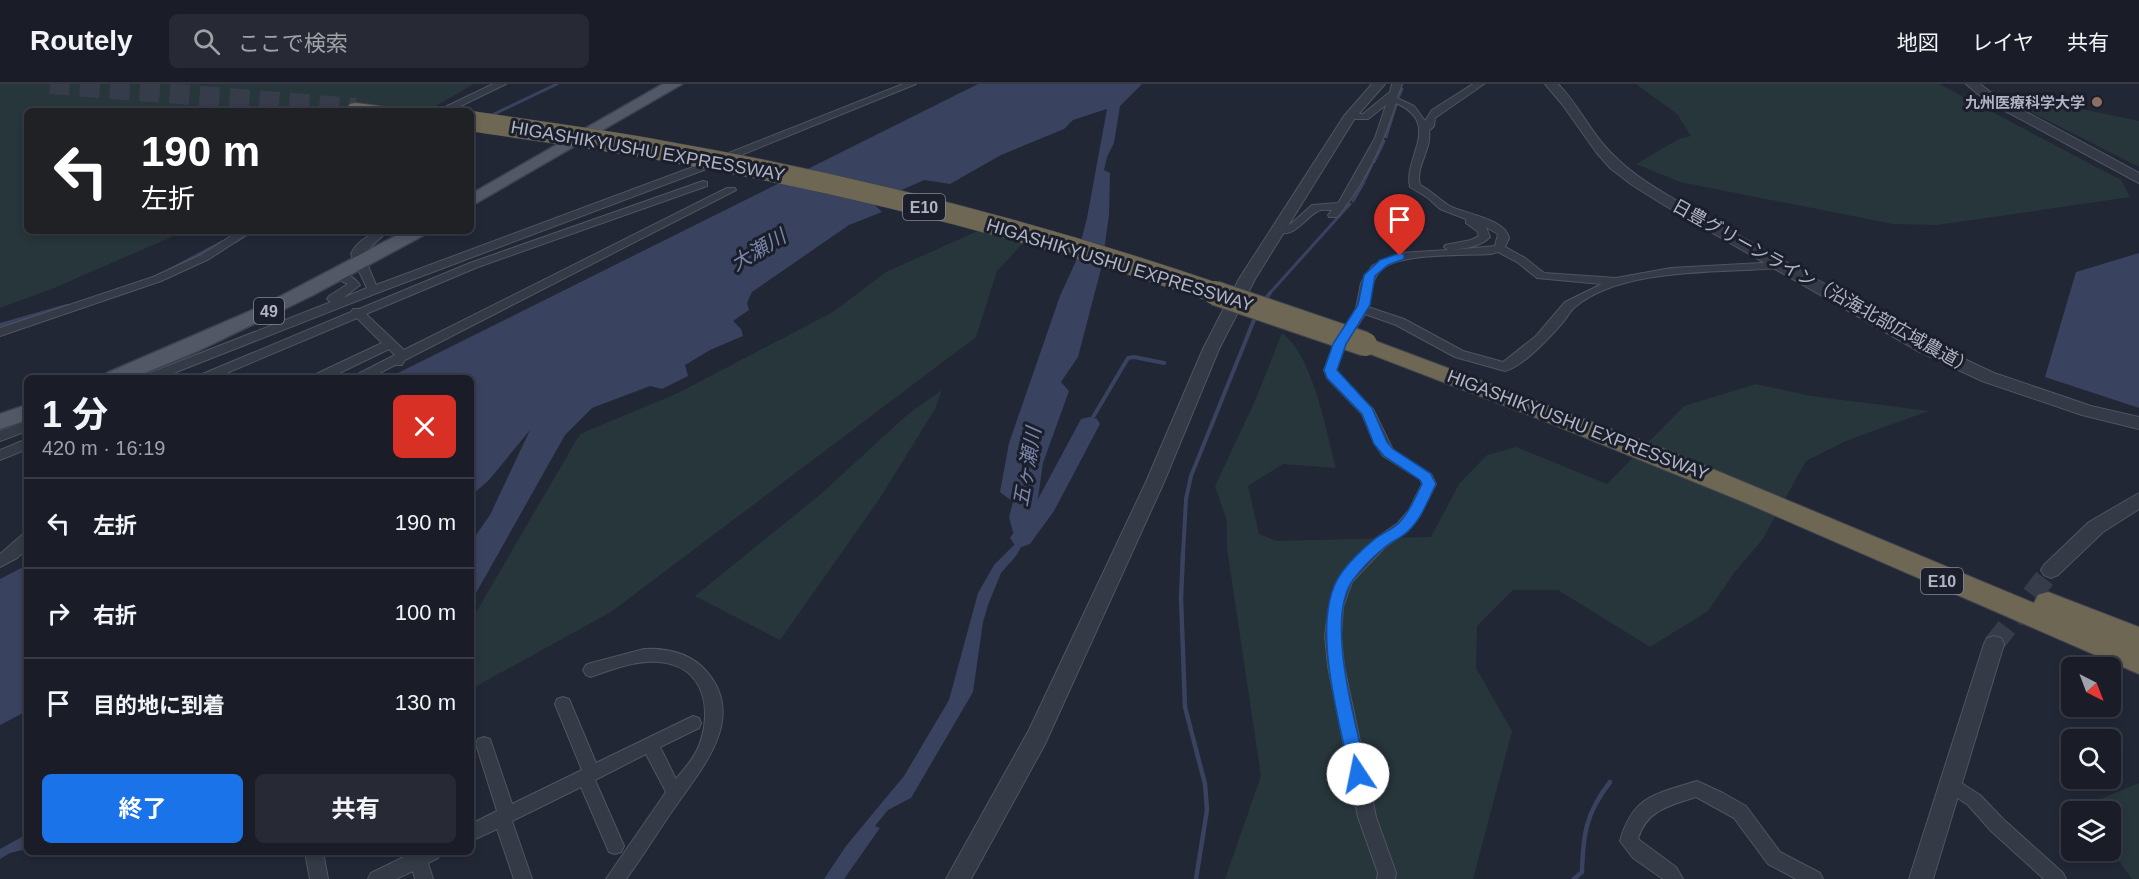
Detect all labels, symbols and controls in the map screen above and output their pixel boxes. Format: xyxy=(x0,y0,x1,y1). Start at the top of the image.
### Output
search box xyxy=(169,14,589,68)
text: Routely xyxy=(30,25,133,56)
icon: search xyxy=(190,25,223,58)
text: ここで検索 xyxy=(238,31,348,56)
text: 地図 xyxy=(1897,31,1939,54)
text: レイヤ xyxy=(1972,31,2034,54)
text: 共有 xyxy=(2067,31,2109,54)
place label: 九州医療科学大学 xyxy=(1965,94,2085,111)
marker: 九州医療科学大学 xyxy=(2090,95,2104,109)
street label: HIGASHIKYUSHU EXPRESSWAY xyxy=(509,117,787,185)
text: 190 m xyxy=(141,128,260,175)
icon: left xyxy=(42,132,120,210)
text: 左折 xyxy=(141,184,195,214)
road number: E10 xyxy=(903,194,945,220)
pin xyxy=(1374,194,1425,256)
street label: 日豊グリーンライン（沿海北部広域農道） xyxy=(1669,196,1977,378)
icon: arrive xyxy=(1383,203,1416,236)
street label: HIGASHIKYUSHU EXPRESSWAY xyxy=(984,215,1256,315)
water label: 大瀬川 xyxy=(727,224,791,275)
road number: 49 xyxy=(254,298,284,324)
street label: HIGASHIKYUSHU EXPRESSWAY xyxy=(1445,366,1711,484)
text: 1 分 xyxy=(42,394,108,435)
button: close xyxy=(393,395,456,458)
water label: 五ヶ瀬川 xyxy=(1009,424,1045,508)
text: 420 m · 16:19 xyxy=(42,437,165,459)
icon: left xyxy=(42,507,75,540)
text: 190 m xyxy=(395,510,456,535)
text: 左折 xyxy=(93,513,137,538)
road number: E10 xyxy=(1921,568,1963,594)
icon: right xyxy=(42,597,75,630)
text: 100 m xyxy=(395,600,456,625)
text: 右折 xyxy=(93,603,137,628)
north arrow xyxy=(2061,657,2121,717)
map controls xyxy=(2061,657,2121,861)
icon: arrive xyxy=(42,687,75,720)
text: 130 m xyxy=(395,690,456,715)
text: 目的地に到着 xyxy=(93,693,225,718)
button: search xyxy=(2061,729,2121,789)
position arrow xyxy=(1326,742,1390,806)
button: 終了 xyxy=(42,774,243,843)
button: 共有 xyxy=(255,774,456,843)
button: layers xyxy=(2061,801,2121,861)

